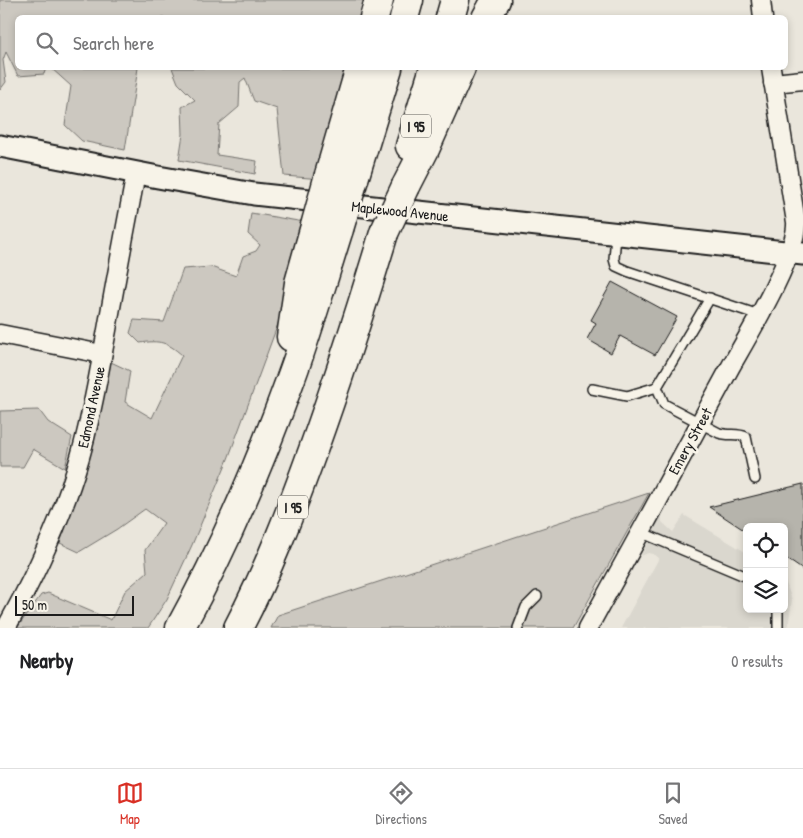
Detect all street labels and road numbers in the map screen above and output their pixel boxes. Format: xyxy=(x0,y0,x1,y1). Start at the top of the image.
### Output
road number: I 95 xyxy=(401,114,431,138)
street label: Maplewood Avenue xyxy=(350,195,450,227)
street label: Edmond Avenue xyxy=(72,364,110,450)
street label: Emery Street xyxy=(663,403,717,478)
road number: I 95 xyxy=(278,496,308,518)

